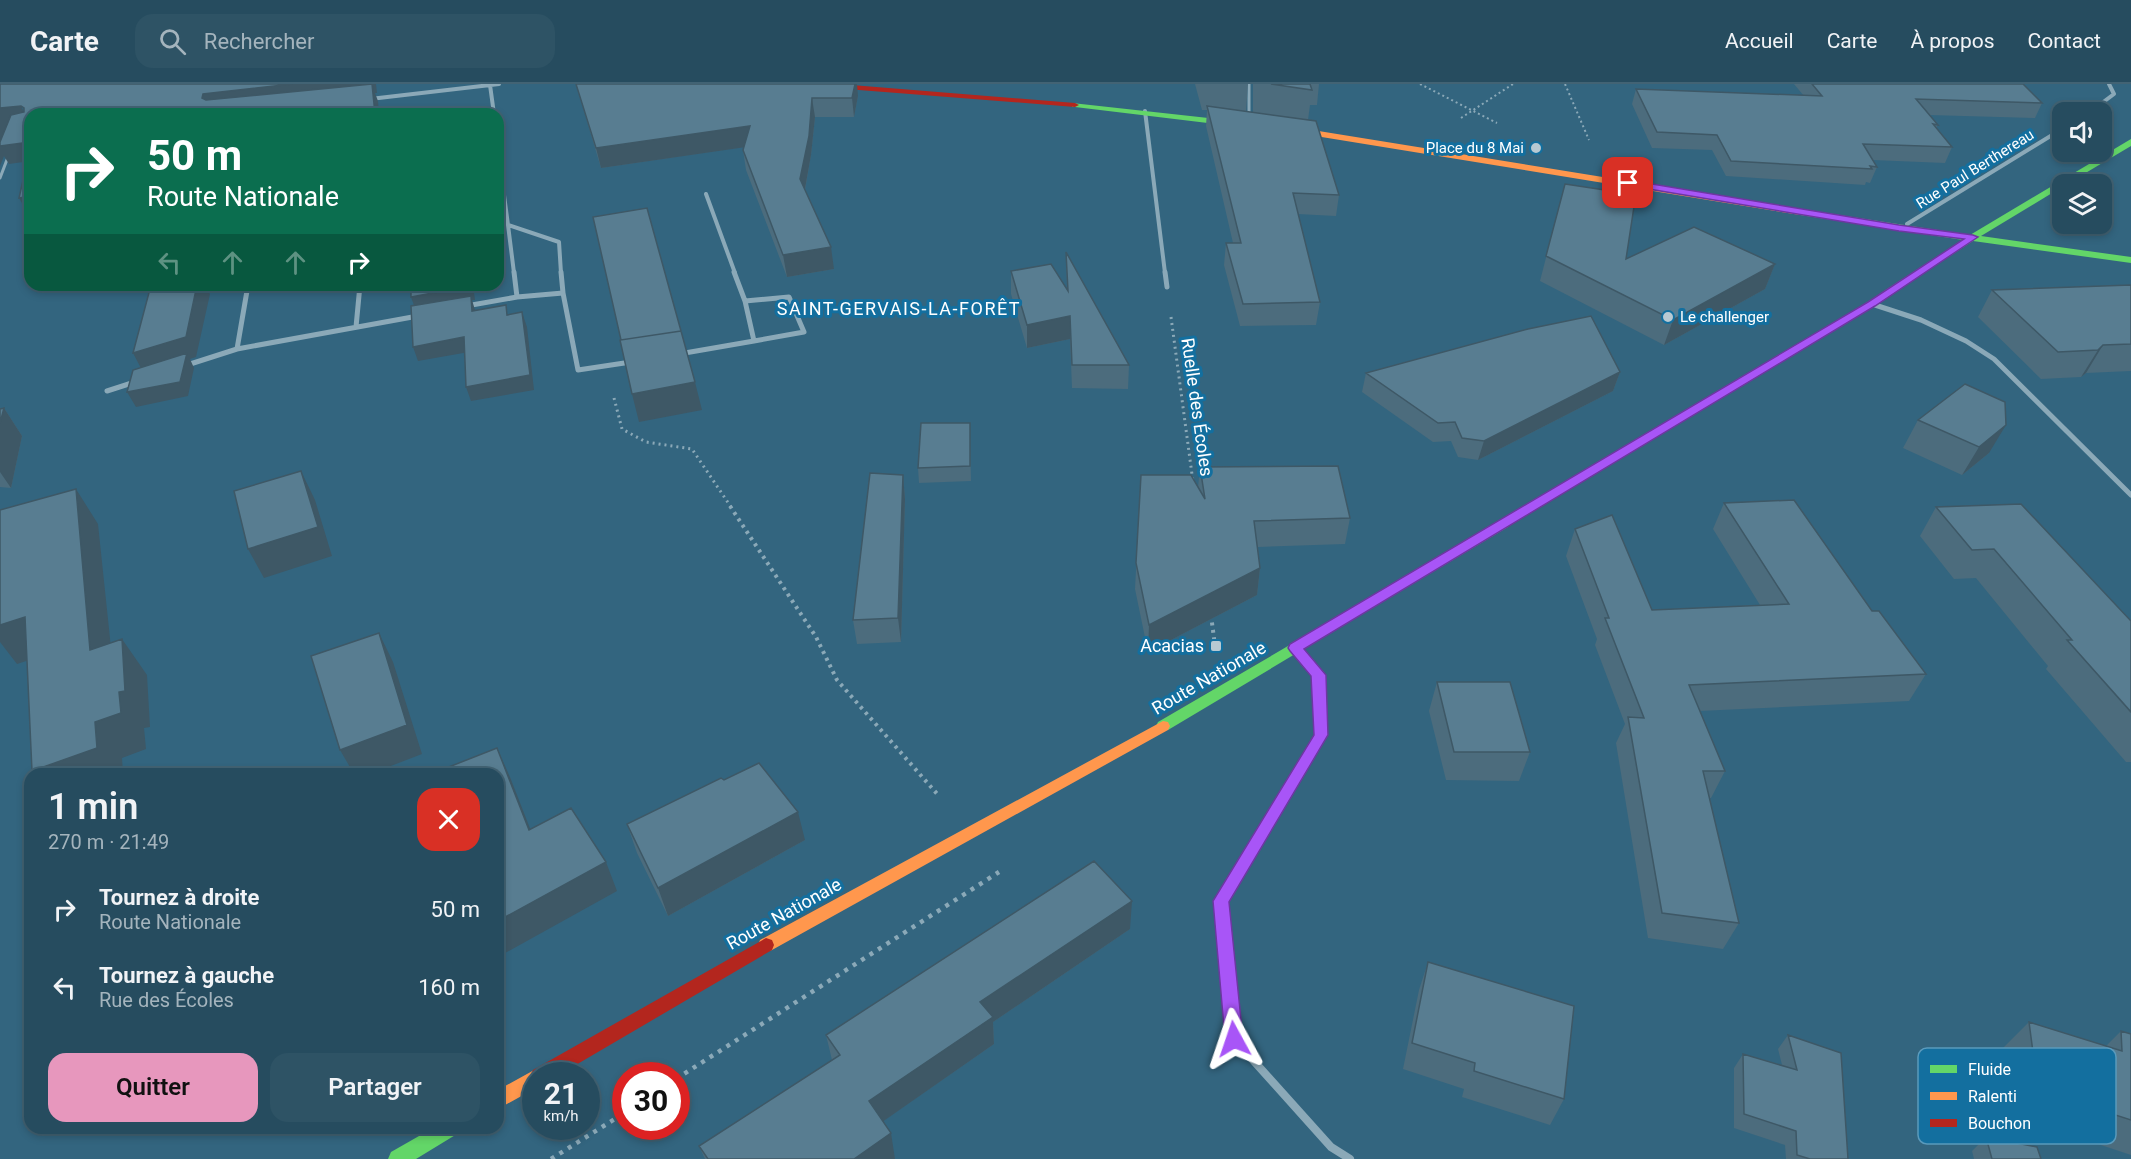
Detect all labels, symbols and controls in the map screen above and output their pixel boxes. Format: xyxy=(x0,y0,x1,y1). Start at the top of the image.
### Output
search box xyxy=(135,14,555,68)
text: Carte xyxy=(30,25,99,58)
icon: search xyxy=(156,25,189,58)
text: Rechercher xyxy=(204,29,314,54)
text: Accueil xyxy=(1725,29,1794,53)
text: Carte xyxy=(1827,29,1877,53)
text: À propos xyxy=(1910,29,1995,53)
text: Contact xyxy=(2028,29,2101,53)
map controls xyxy=(2052,102,2112,234)
button: sound xyxy=(2052,102,2112,162)
street label: Rue Paul Berthereau xyxy=(1913,125,2037,213)
text: 50 m xyxy=(147,131,242,180)
icon: right xyxy=(48,132,126,210)
place label: Place du 8 Mai xyxy=(1426,139,1524,157)
marker: Place du 8 Mai xyxy=(1529,141,1543,155)
pin xyxy=(1602,157,1653,208)
icon: arrive xyxy=(1611,166,1644,199)
button: layers xyxy=(2052,174,2112,234)
text: Route Nationale xyxy=(147,181,339,213)
icon: left xyxy=(153,246,186,279)
icon: ahead xyxy=(216,246,249,279)
icon: ahead xyxy=(279,246,312,279)
icon: right xyxy=(342,246,375,279)
district label: SAINT-GERVAIS-LA-FORÊT xyxy=(777,298,1021,319)
place label: Le challenger xyxy=(1680,308,1769,326)
marker: Le challenger xyxy=(1661,310,1675,324)
street label: Ruelle des Écoles xyxy=(1177,336,1218,478)
place label: Acacias xyxy=(1140,635,1204,656)
street label: Route Nationale xyxy=(1148,636,1269,719)
marker: Acacias xyxy=(1209,639,1223,653)
text: 1 min xyxy=(48,786,138,828)
button: close xyxy=(417,788,480,851)
text: 270 m · 21:49 xyxy=(48,830,169,854)
street label: Route Nationale xyxy=(723,873,845,954)
text: Tournez à droite xyxy=(99,885,259,910)
icon: right xyxy=(48,893,81,926)
text: 50 m xyxy=(431,897,480,922)
text: Route Nationale xyxy=(99,910,241,934)
text: Tournez à gauche xyxy=(99,963,274,988)
icon: left xyxy=(48,971,81,1004)
text: 160 m xyxy=(418,975,480,1000)
text: Rue des Écoles xyxy=(99,988,234,1012)
position arrow xyxy=(1202,1007,1266,1071)
legend xyxy=(1918,1048,2116,1144)
button: Quitter xyxy=(48,1053,258,1122)
button: Partager xyxy=(270,1053,480,1122)
text: Fluide xyxy=(1968,1060,2011,1079)
speed limit sign: 30 xyxy=(612,1062,690,1140)
text: 21 xyxy=(544,1076,578,1111)
text: Ralenti xyxy=(1968,1087,2017,1106)
text: km/h xyxy=(543,1107,579,1125)
text: Bouchon xyxy=(1968,1114,2031,1133)

